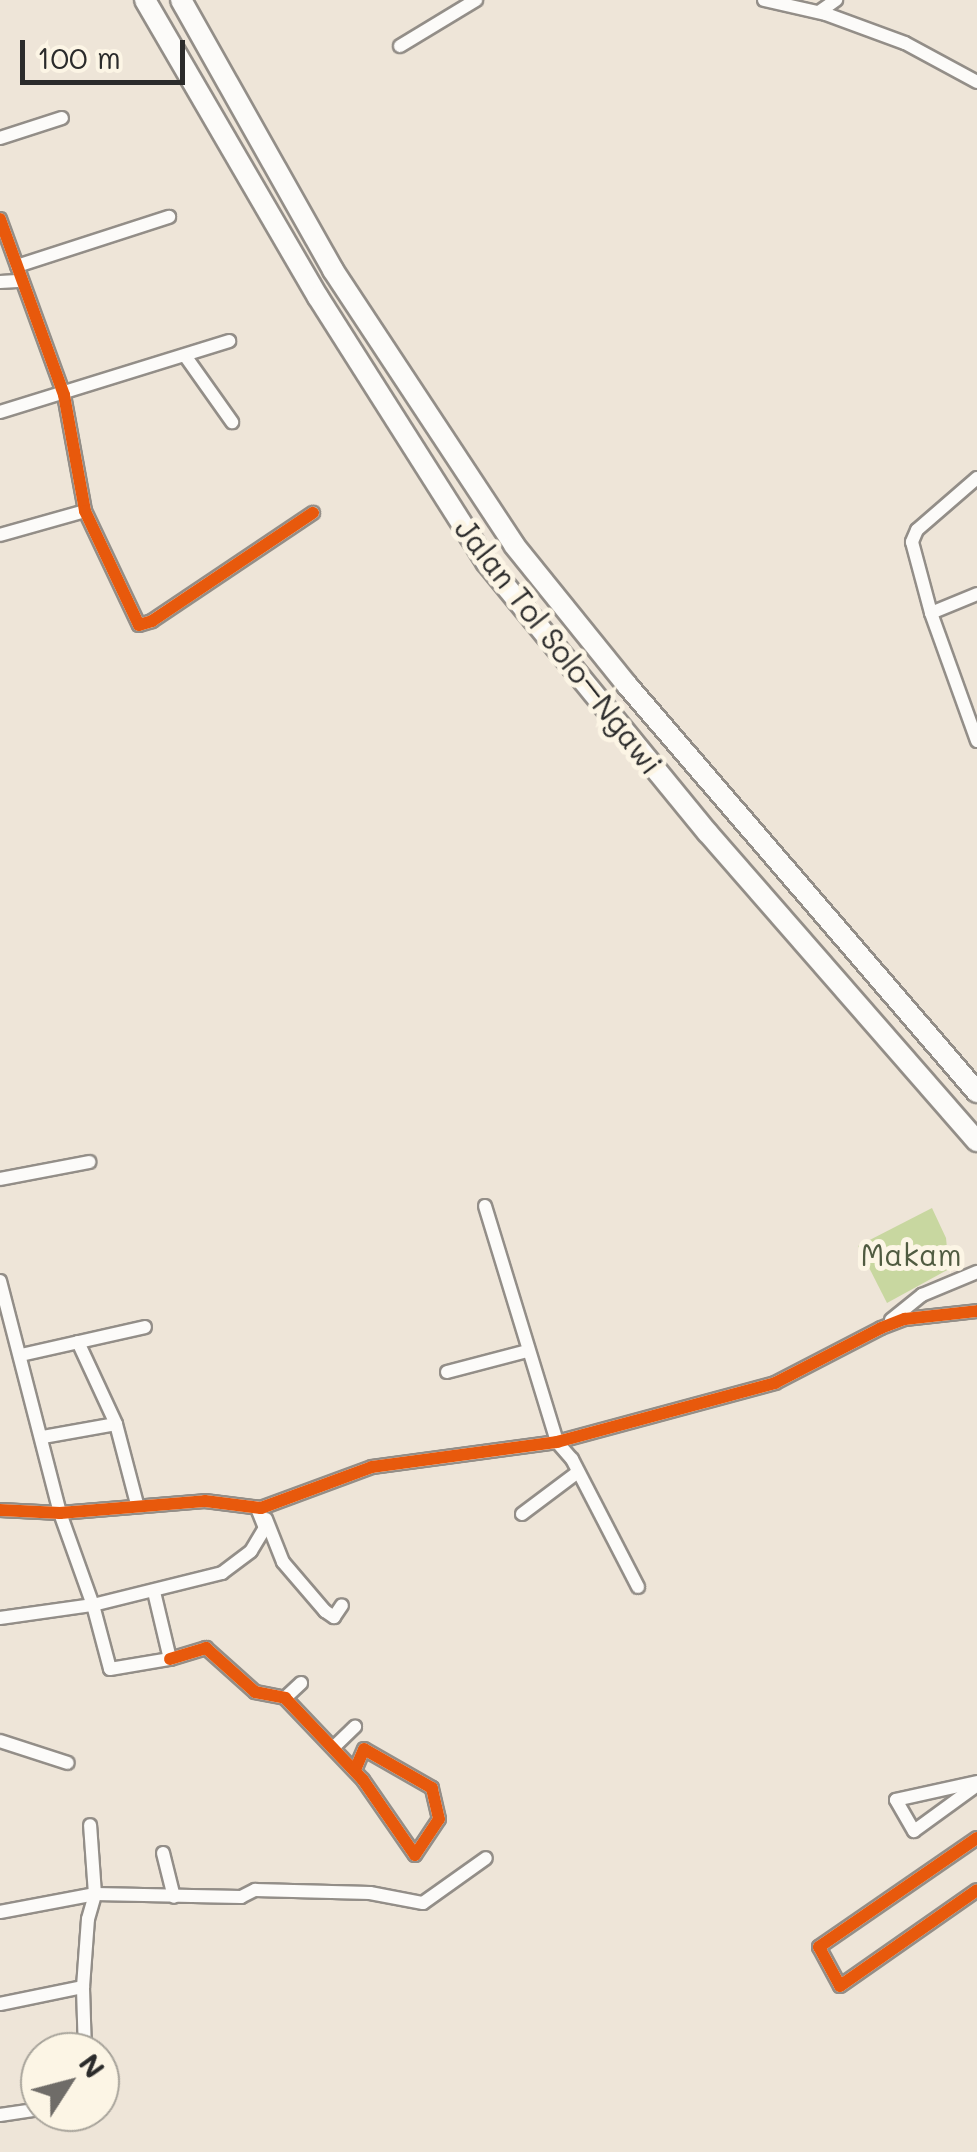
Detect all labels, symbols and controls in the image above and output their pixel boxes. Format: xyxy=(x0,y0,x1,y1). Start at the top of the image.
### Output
scale bar xyxy=(25,20,190,82)
text: 100 m xyxy=(37,37,121,77)
street label: Jalan Tol Solo–Ngawi xyxy=(448,511,670,781)
park label: Makam xyxy=(860,1236,962,1272)
north arrow xyxy=(20,2032,120,2132)
text: N xyxy=(72,2046,113,2085)

